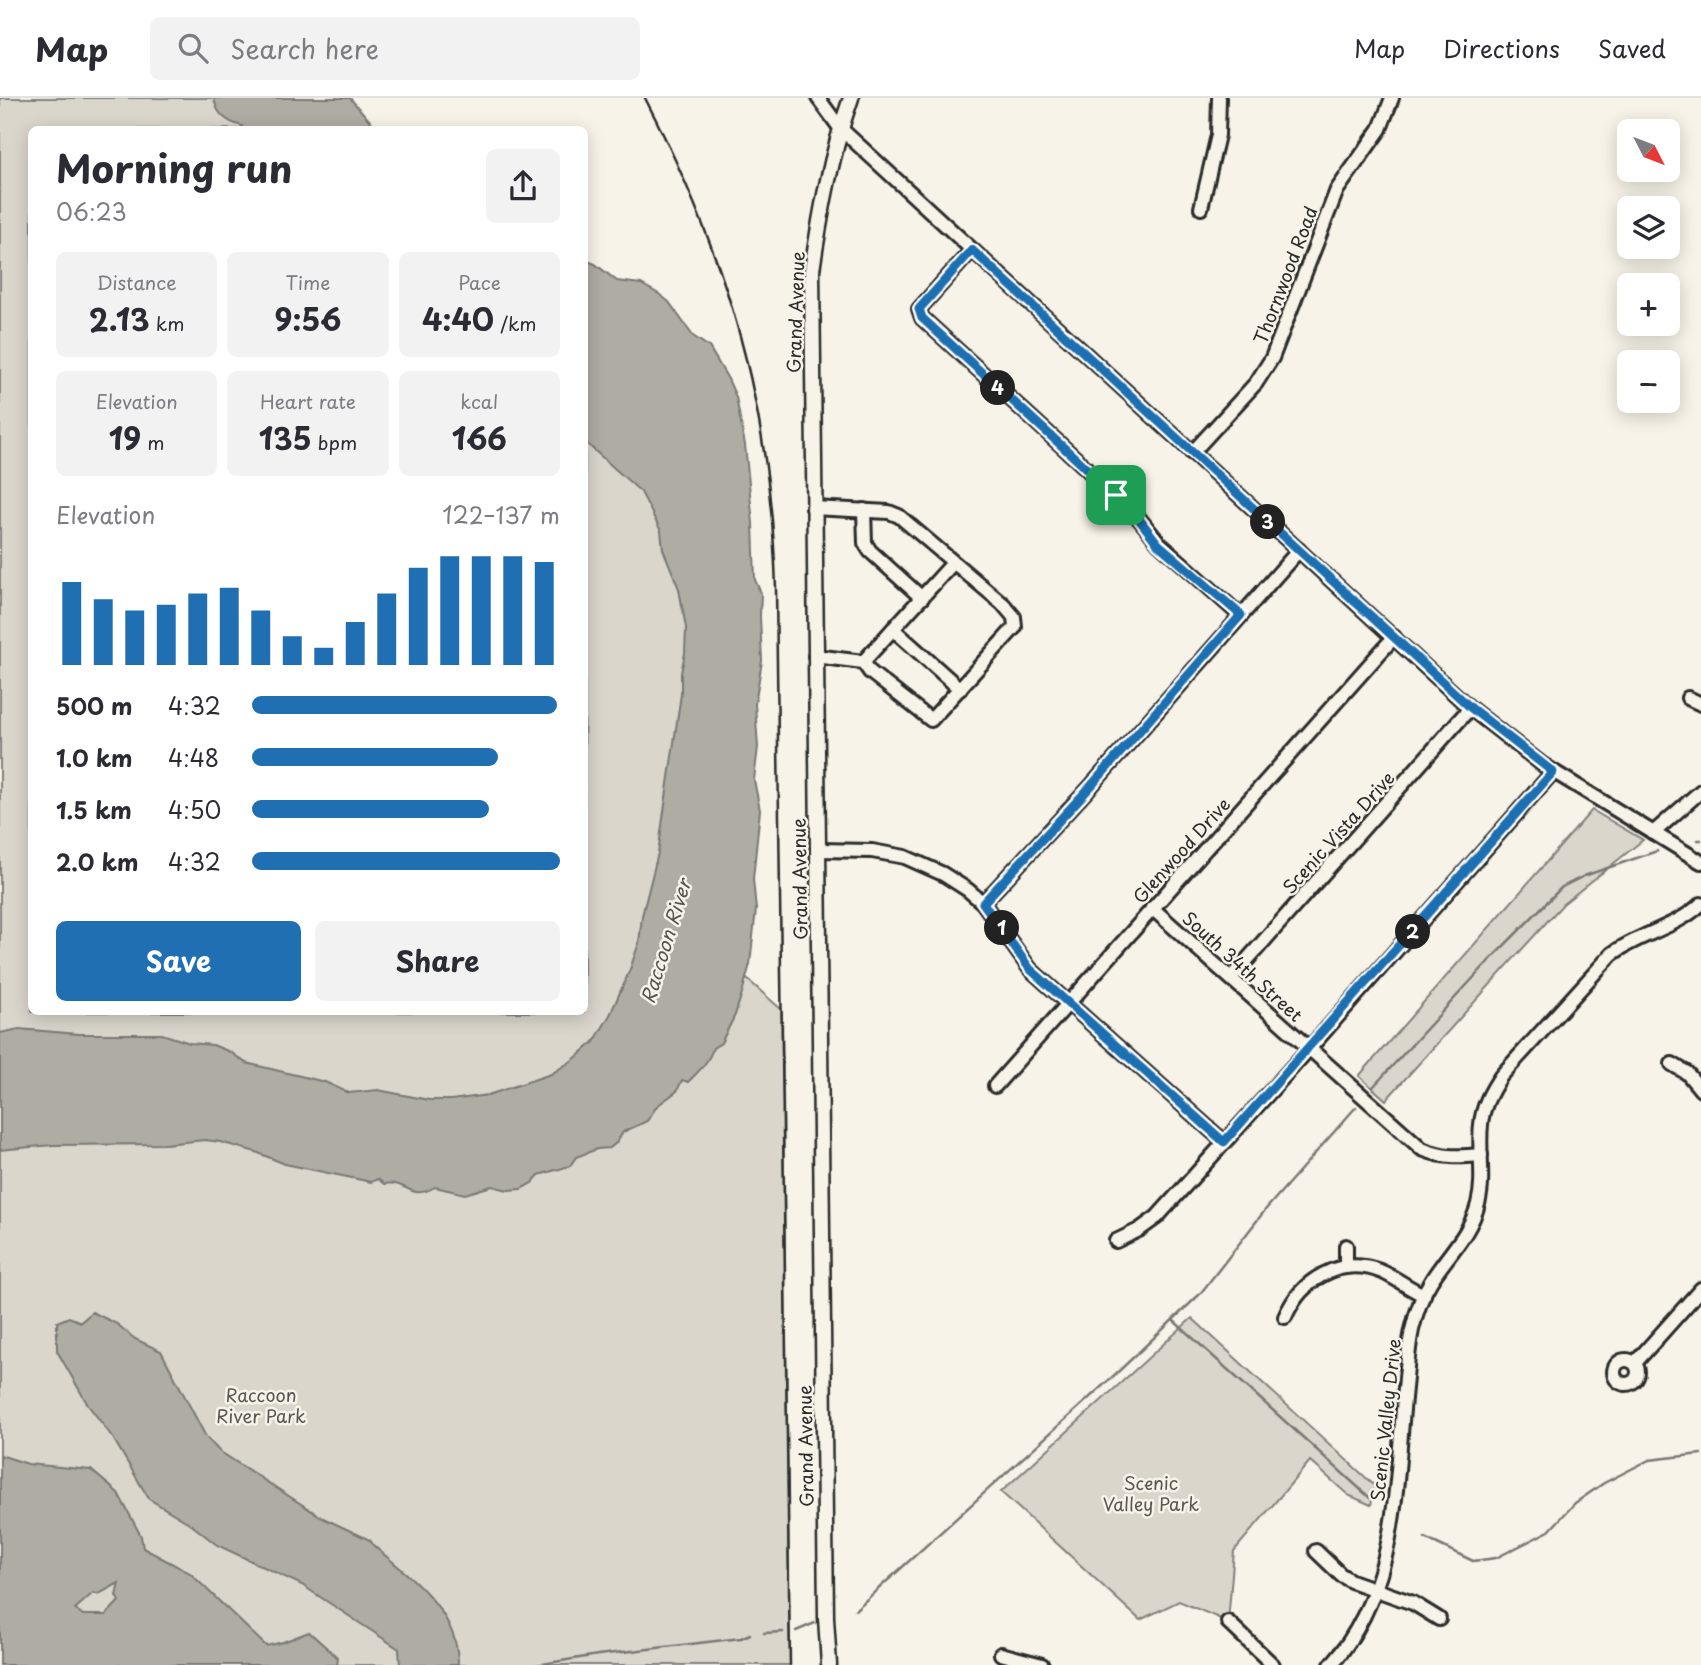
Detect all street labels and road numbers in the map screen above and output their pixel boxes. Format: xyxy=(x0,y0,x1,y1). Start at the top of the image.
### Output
street label: Thornwood Road xyxy=(1246,202,1324,348)
street label: Grand Avenue xyxy=(779,250,811,373)
street label: Scenic Vista Drive xyxy=(1276,765,1400,899)
street label: Glenwood Drive xyxy=(1126,791,1236,909)
street label: Grand Avenue xyxy=(784,818,814,940)
street label: South 34th Street xyxy=(1177,905,1309,1027)
street label: Scenic Valley Drive xyxy=(1363,1337,1407,1503)
street label: Grand Avenue xyxy=(790,1385,820,1507)

